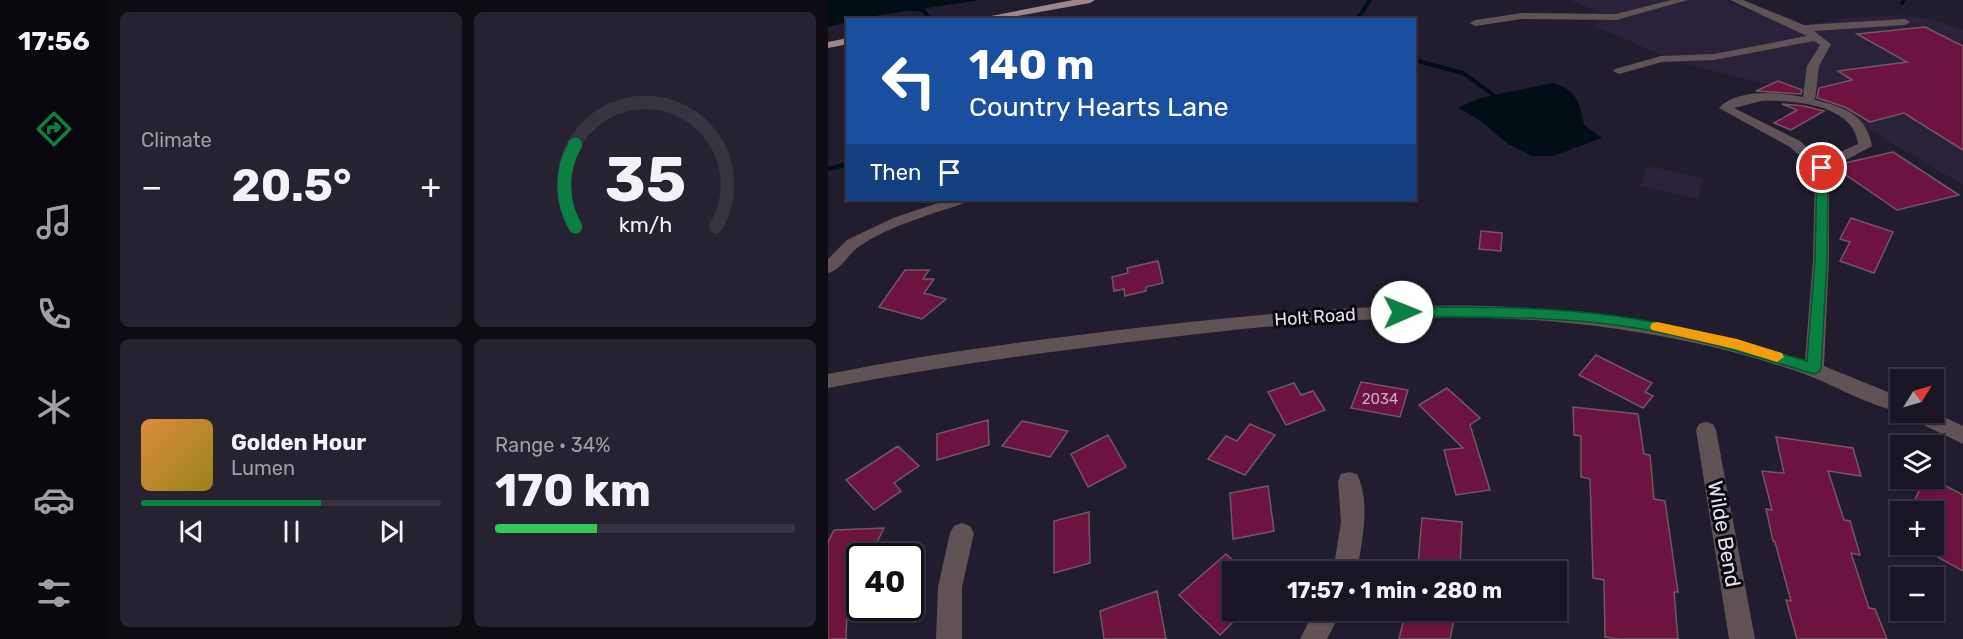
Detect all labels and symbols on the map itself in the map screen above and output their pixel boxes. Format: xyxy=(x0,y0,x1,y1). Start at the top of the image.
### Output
pin xyxy=(1796,142,1847,193)
position arrow xyxy=(1370,280,1434,344)
street label: Holt Road xyxy=(1273,303,1357,331)
north arrow xyxy=(1890,369,1944,423)
house number: 2034 xyxy=(1362,390,1398,408)
street label: Wilde Bend xyxy=(1703,479,1746,589)
speed limit sign: 40 xyxy=(846,543,924,621)

